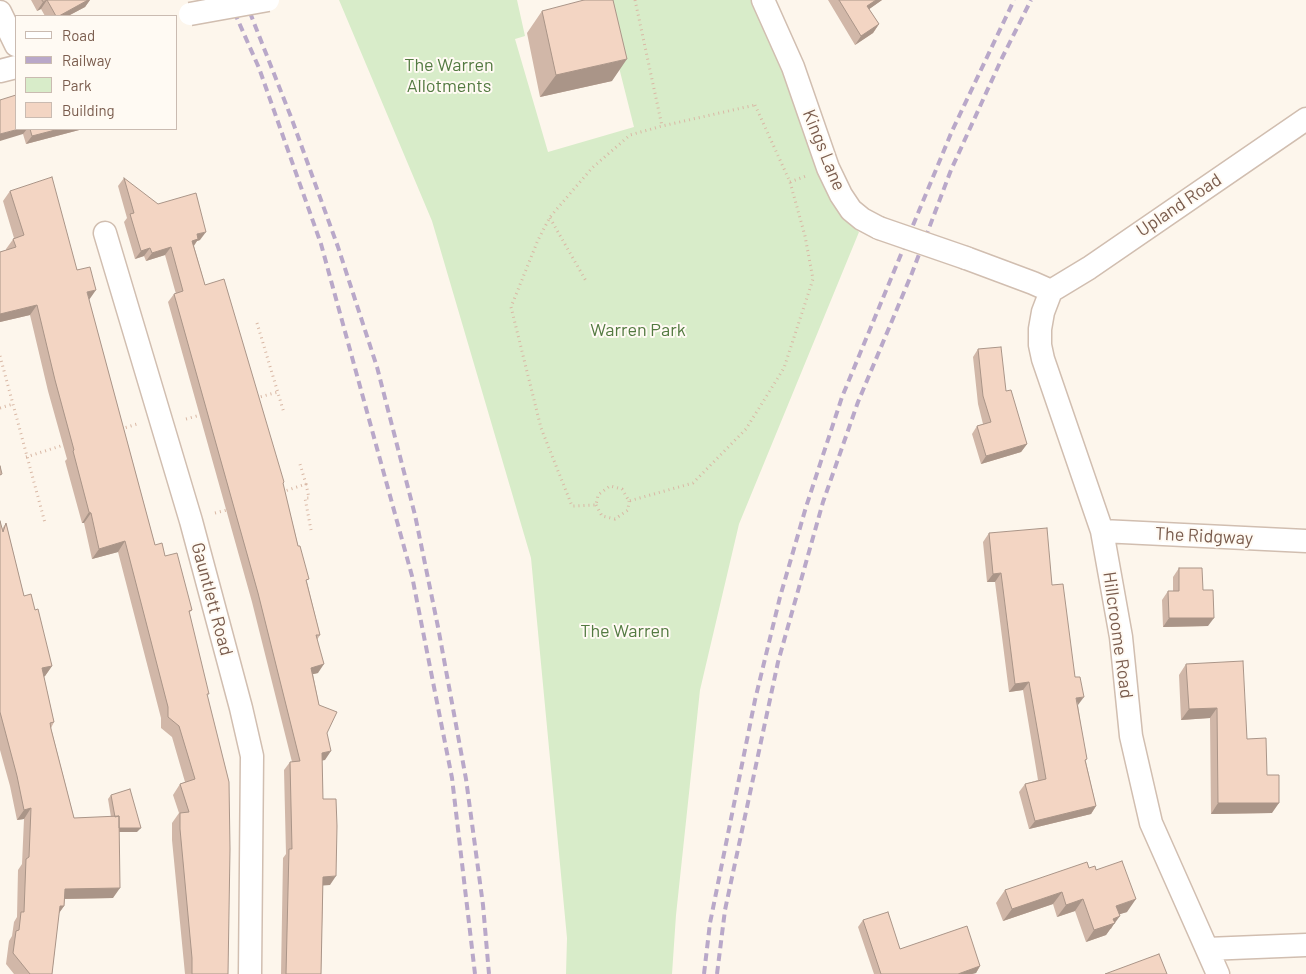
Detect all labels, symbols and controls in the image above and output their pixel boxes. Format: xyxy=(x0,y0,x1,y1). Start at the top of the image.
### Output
legend xyxy=(15,15,178,130)
text: Road xyxy=(62,26,95,44)
text: Railway xyxy=(62,51,111,69)
park label: The Warren Allotments xyxy=(404,54,494,96)
text: Park xyxy=(62,76,91,94)
text: Building xyxy=(62,101,115,119)
street label: Kings Lane xyxy=(798,106,850,194)
street label: Upland Road xyxy=(1132,169,1226,241)
park label: Warren Park xyxy=(590,319,686,341)
street label: The Ridgway xyxy=(1154,523,1254,549)
street label: Gauntlett Road xyxy=(187,540,237,658)
street label: Hillcroome Road xyxy=(1098,570,1138,700)
park label: The Warren xyxy=(580,620,670,642)

